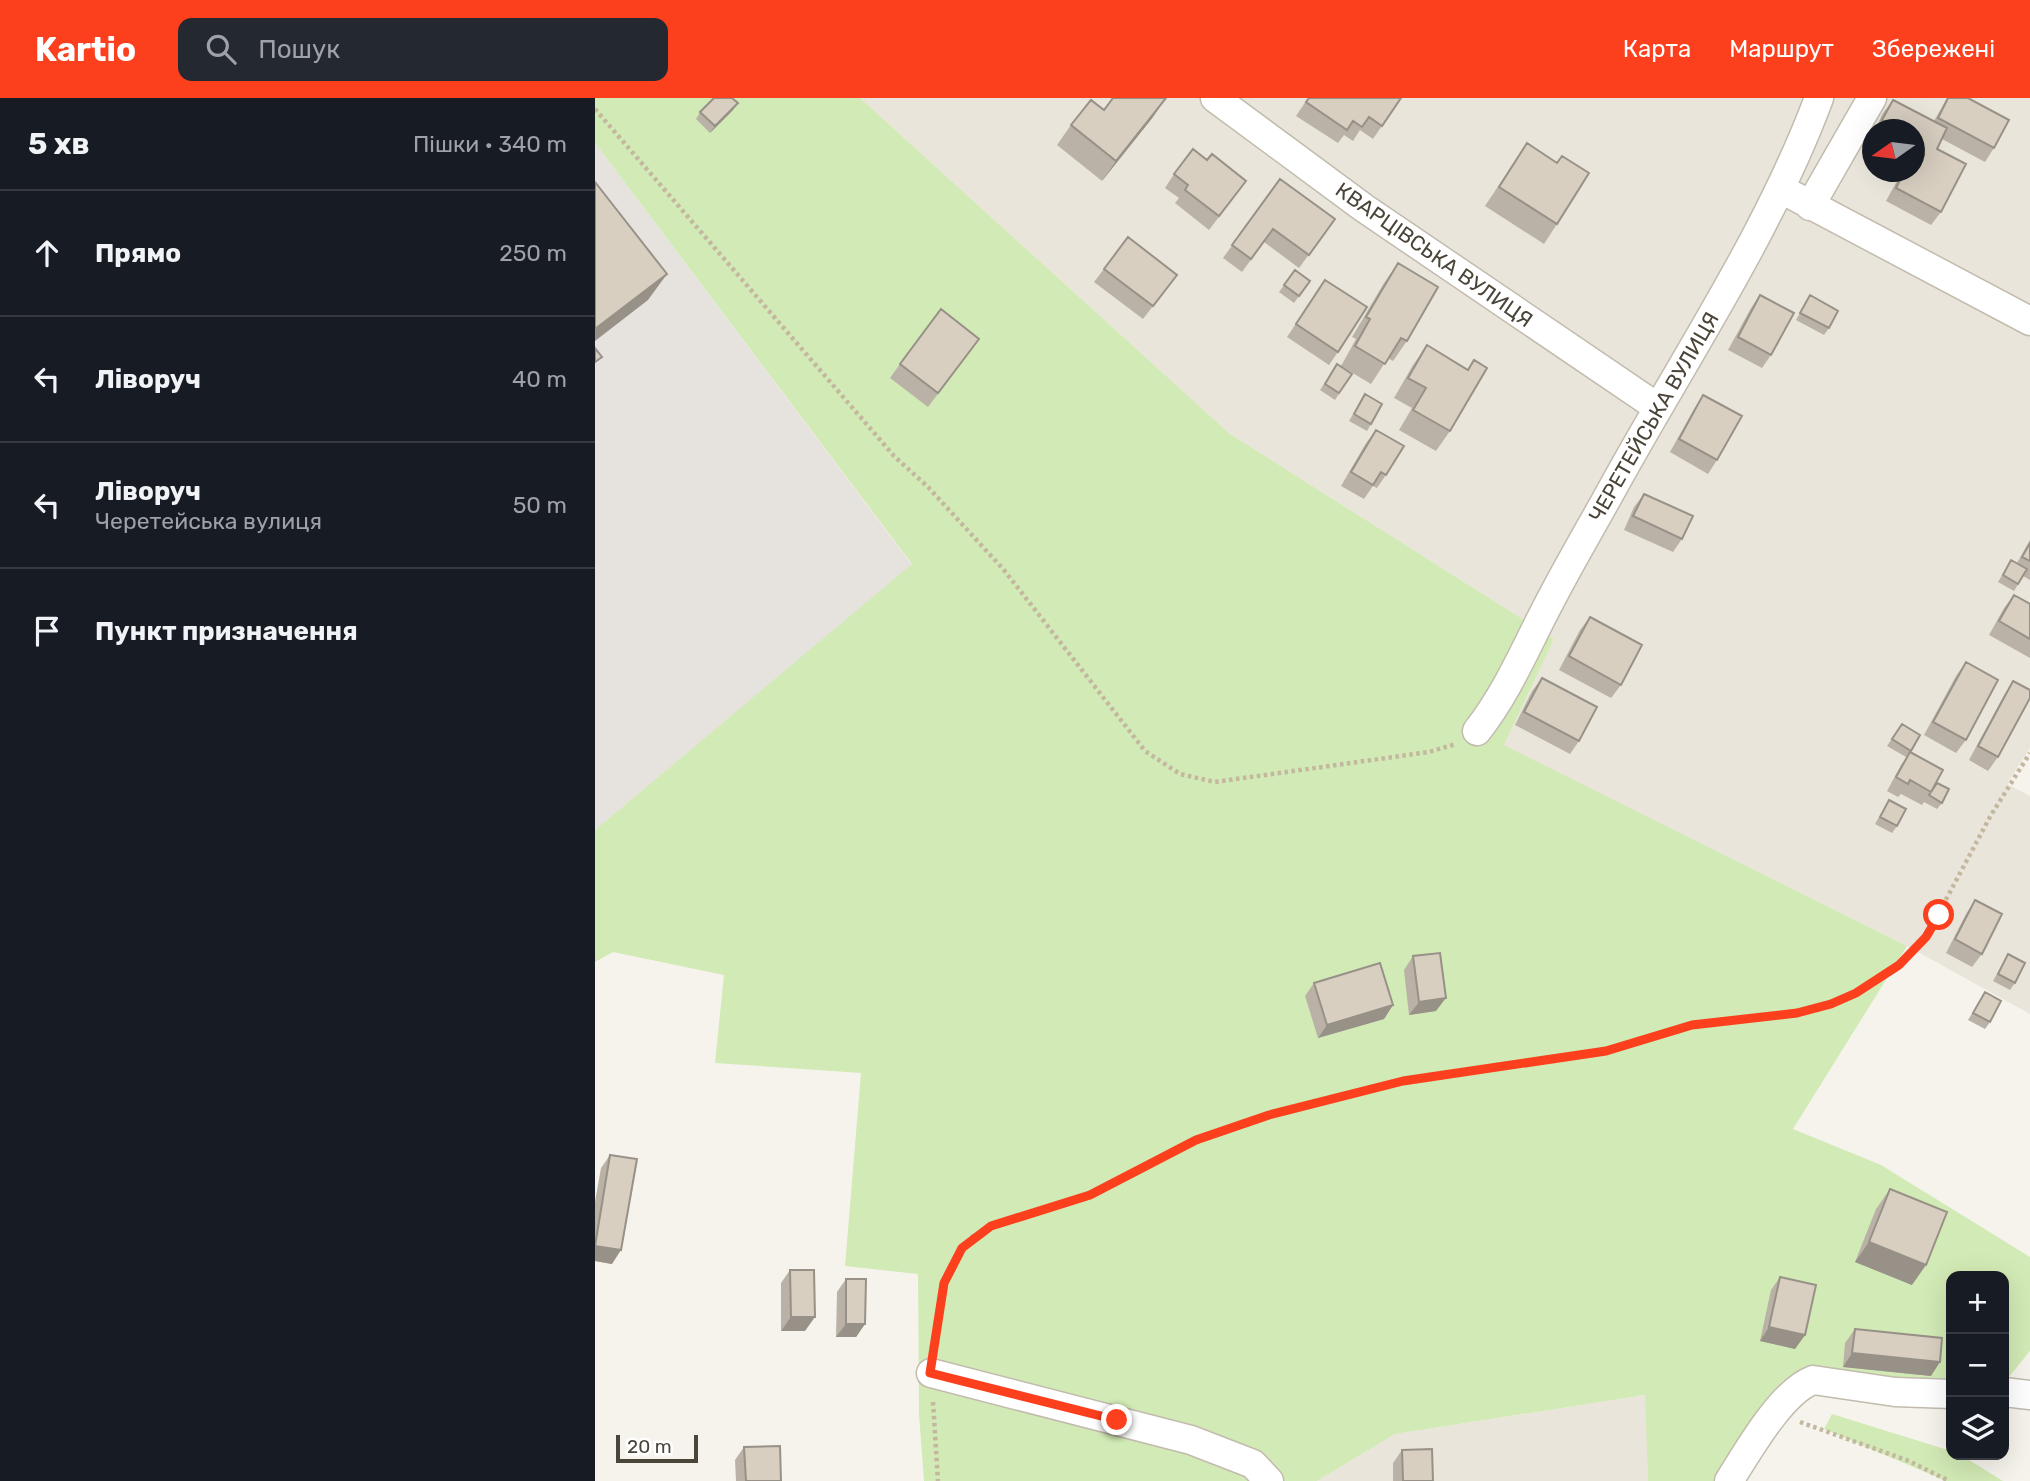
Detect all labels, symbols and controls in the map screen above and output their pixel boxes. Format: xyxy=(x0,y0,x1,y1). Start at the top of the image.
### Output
search box xyxy=(178,18,668,81)
text: Kartio xyxy=(35,30,136,69)
icon: search xyxy=(202,30,240,68)
text: Пошук xyxy=(258,34,340,65)
text: Карта xyxy=(1623,35,1691,63)
text: Маршрут xyxy=(1729,35,1834,63)
text: Збережені xyxy=(1872,35,1995,63)
north arrow xyxy=(1862,119,1925,182)
text: 5 хв xyxy=(28,126,90,162)
text: Пішки · 340 m xyxy=(413,130,567,158)
street label: КВАРЦІВСЬКА ВУЛИЦЯ xyxy=(1331,177,1538,332)
icon: ahead xyxy=(28,234,66,272)
text: Прямо xyxy=(95,238,181,269)
text: 250 m xyxy=(499,239,567,267)
street label: ЧЕРЕТЕЙСЬКА ВУЛИЦЯ xyxy=(1583,308,1724,526)
icon: left xyxy=(28,360,66,398)
text: Ліворуч xyxy=(95,364,201,395)
text: 40 m xyxy=(512,365,567,393)
text: Ліворуч xyxy=(95,476,201,507)
icon: left xyxy=(28,486,66,524)
text: 50 m xyxy=(513,491,567,519)
text: Черетейська вулиця xyxy=(95,507,322,535)
icon: arrive xyxy=(28,612,66,650)
text: Пункт призначення xyxy=(95,616,358,647)
route start xyxy=(1923,899,1954,930)
map controls xyxy=(1946,1271,2009,1460)
button: + xyxy=(1946,1271,2009,1334)
button: − xyxy=(1946,1334,2009,1397)
button: layers xyxy=(1946,1397,2009,1460)
route end xyxy=(1101,1404,1132,1435)
scale bar xyxy=(616,1432,698,1464)
text: 20 m xyxy=(627,1435,672,1458)

